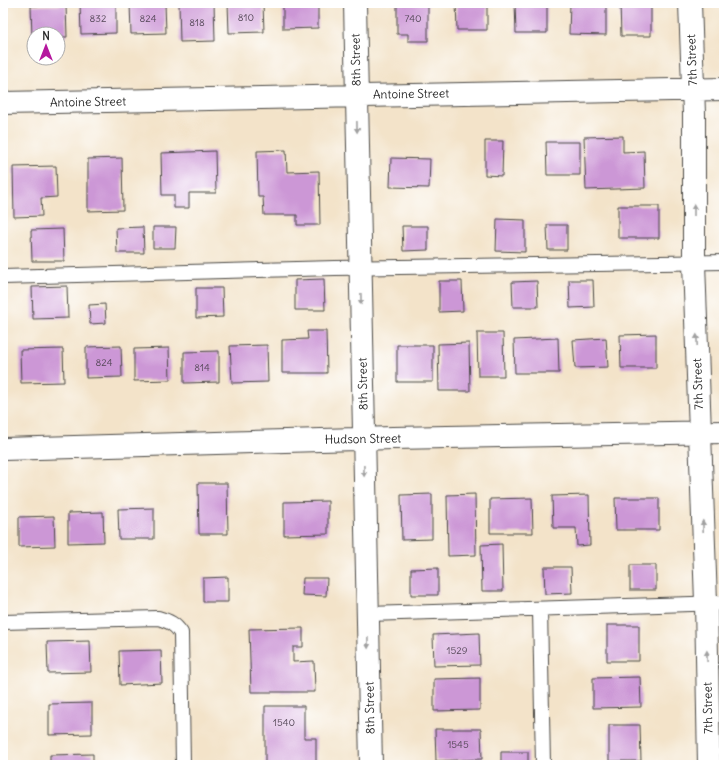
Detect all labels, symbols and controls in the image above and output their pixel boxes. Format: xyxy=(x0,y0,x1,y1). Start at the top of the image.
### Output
house number: 810 xyxy=(238,11,254,24)
house number: 832 xyxy=(90,12,107,25)
house number: 824 xyxy=(140,12,157,25)
house number: 740 xyxy=(404,12,422,25)
house number: 818 xyxy=(189,16,205,29)
north arrow xyxy=(26,26,66,66)
text: N xyxy=(42,29,50,43)
street label: 8th Street xyxy=(348,33,363,87)
street label: 7th Street xyxy=(683,34,700,86)
street label: Antoine Street xyxy=(373,85,449,102)
street label: Antoine Street xyxy=(50,93,126,110)
one-way arrow xyxy=(354,121,360,134)
one-way arrow xyxy=(691,203,697,216)
one-way arrow xyxy=(358,293,364,306)
one-way arrow xyxy=(694,333,700,346)
house number: 824 xyxy=(96,356,113,369)
street label: 8th Street xyxy=(355,357,370,411)
street label: 7th Street xyxy=(689,358,706,410)
house number: 814 xyxy=(194,361,210,374)
street label: Hudson Street xyxy=(325,430,401,447)
one-way arrow xyxy=(361,465,368,477)
one-way arrow xyxy=(700,519,706,532)
one-way arrow xyxy=(365,637,371,650)
house number: 1529 xyxy=(447,644,468,657)
one-way arrow xyxy=(704,649,710,662)
street label: 8th Street xyxy=(362,681,377,735)
street label: 7th Street xyxy=(700,682,715,734)
house number: 1540 xyxy=(273,716,295,729)
house number: 1545 xyxy=(447,738,469,751)

